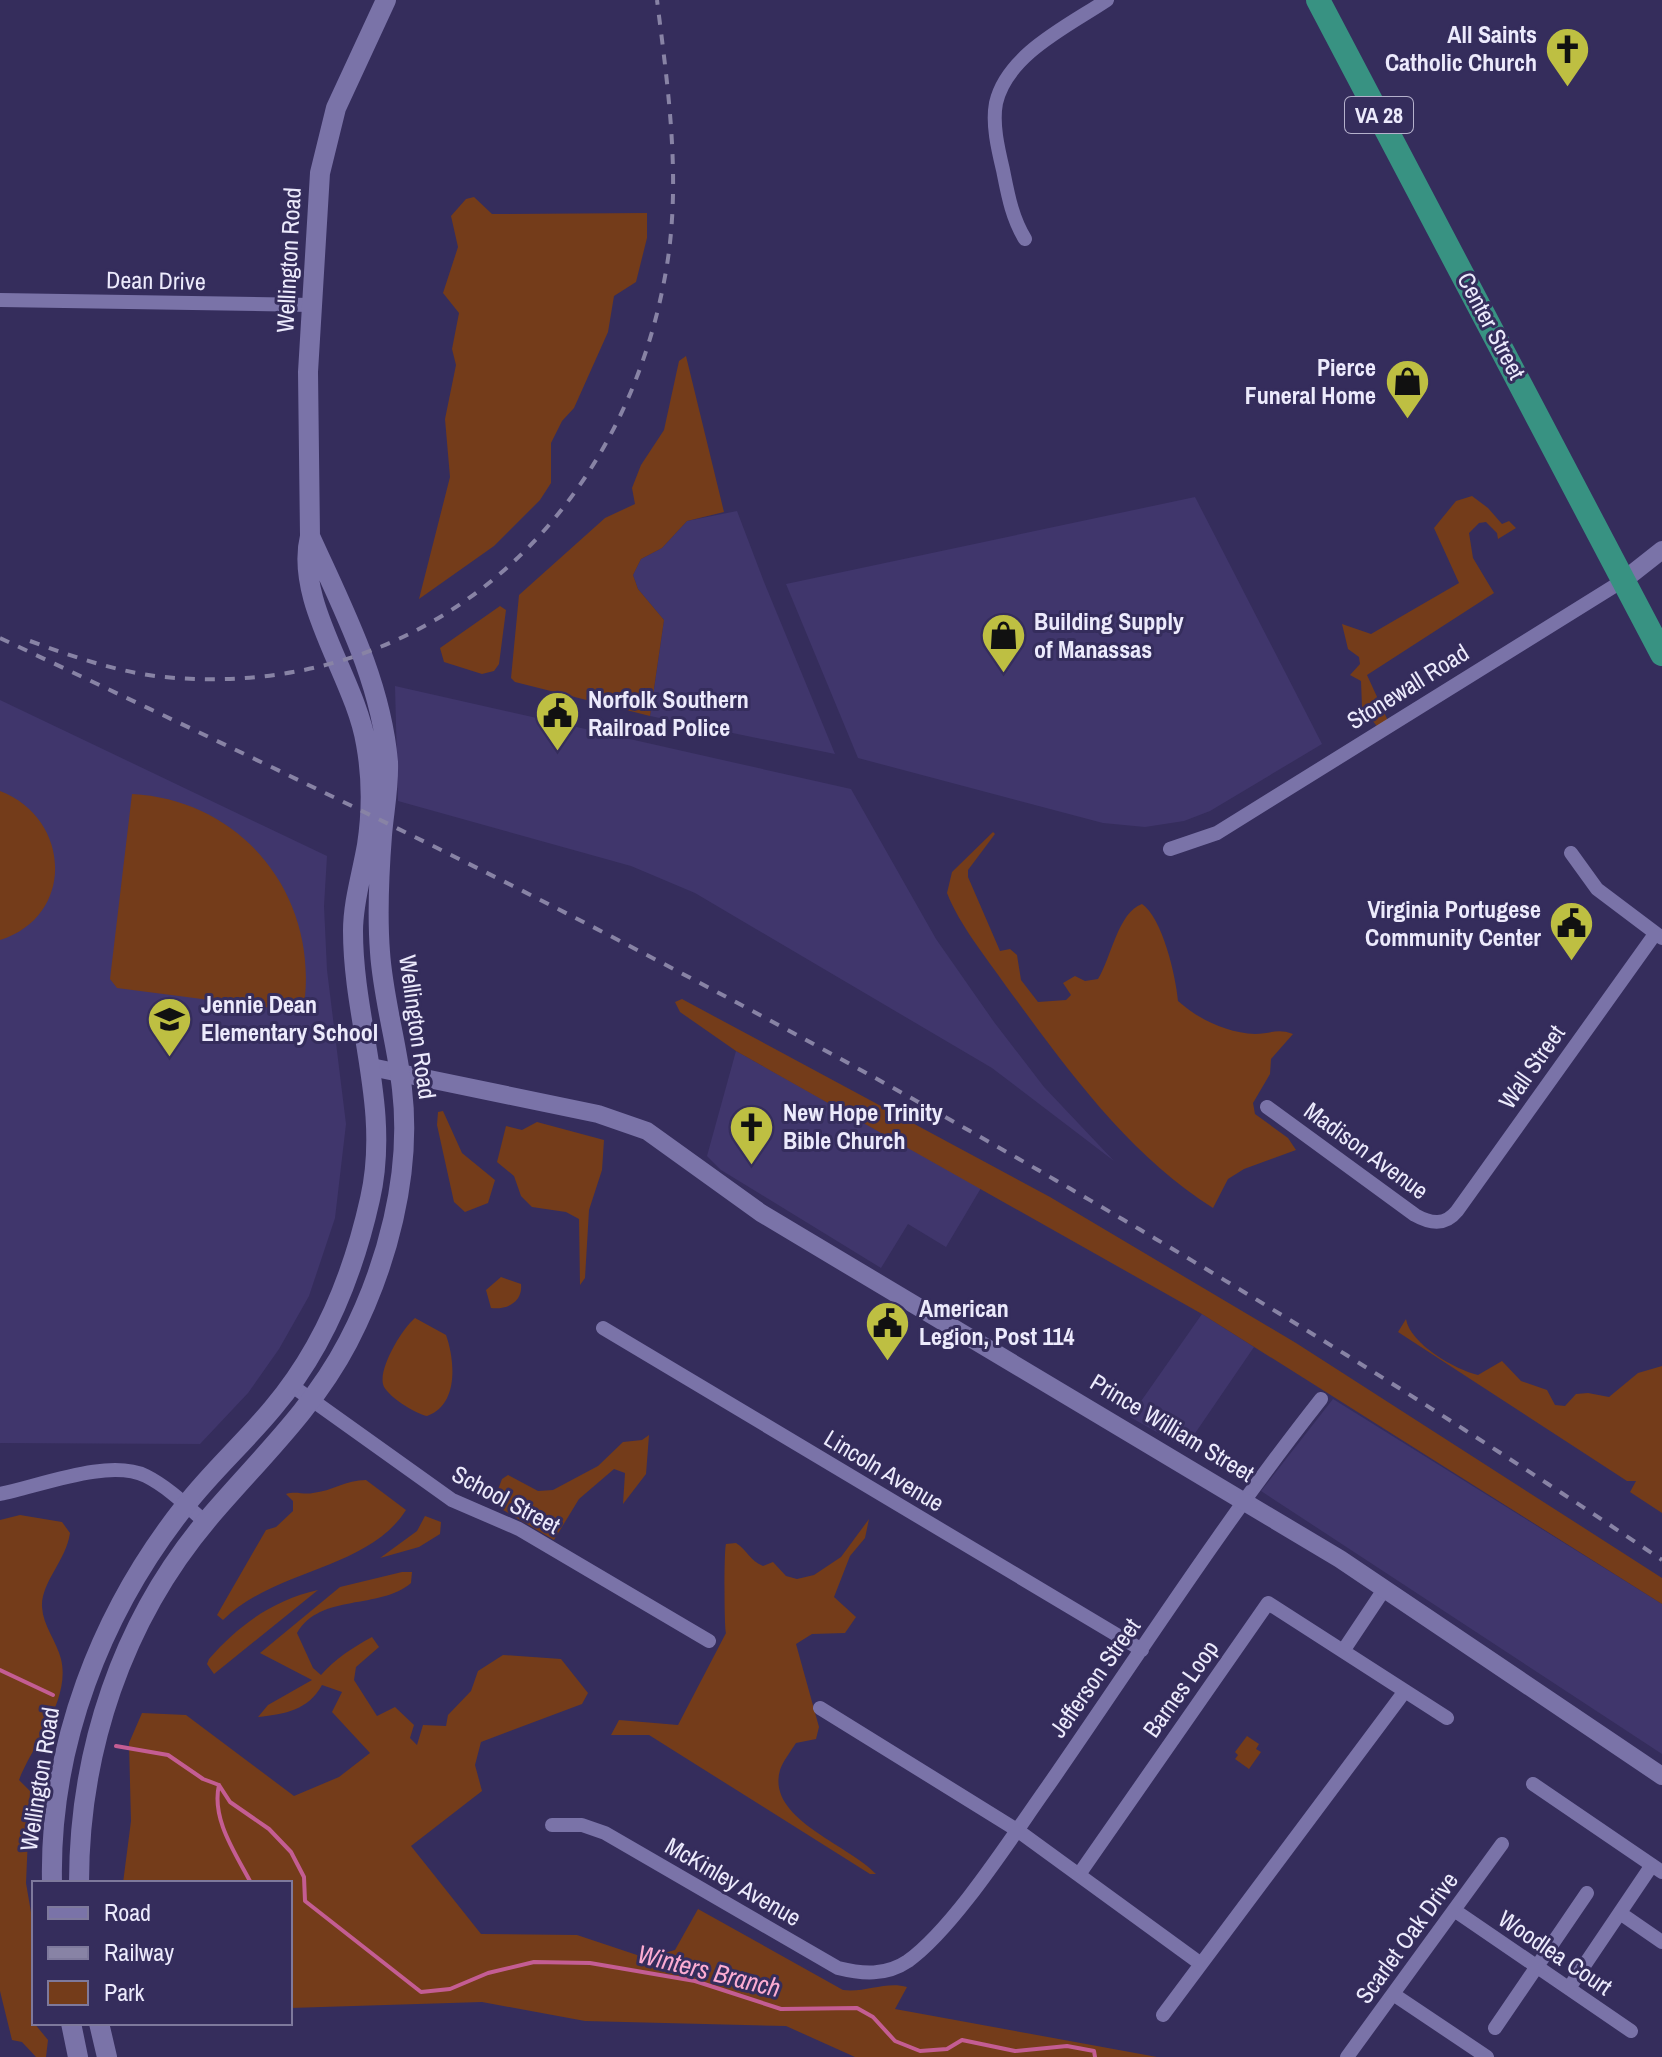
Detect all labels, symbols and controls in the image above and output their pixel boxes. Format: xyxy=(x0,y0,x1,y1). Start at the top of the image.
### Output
place label: All Saints Catholic Church xyxy=(1385,18,1537,78)
church icon: All Saints Catholic Church xyxy=(1544,25,1592,88)
road number: VA 28 xyxy=(1345,97,1413,133)
street label: Wellington Road xyxy=(268,187,308,333)
street label: Dean Drive xyxy=(106,263,206,297)
street label: Center Street xyxy=(1450,266,1534,385)
place label: Pierce Funeral Home xyxy=(1245,351,1376,411)
shop icon: Pierce Funeral Home xyxy=(1383,358,1431,421)
place label: Building Supply of Manassas xyxy=(1034,605,1184,665)
shop icon: Building Supply of Manassas xyxy=(979,612,1027,675)
street label: Stonewall Road xyxy=(1341,636,1474,736)
place label: Norfolk Southern Railroad Police xyxy=(588,683,749,743)
public building icon: Norfolk Southern Railroad Police xyxy=(533,690,581,753)
place label: Virginia Portugese Community Center xyxy=(1365,893,1541,953)
public building icon: Virginia Portugese Community Center xyxy=(1548,900,1596,963)
street label: Wellington Road xyxy=(392,953,444,1101)
place label: Jennie Dean Elementary School xyxy=(201,988,378,1048)
school or university icon: Jennie Dean Elementary School xyxy=(146,995,194,1058)
street label: Wall Street xyxy=(1491,1018,1572,1115)
street label: Madison Avenue xyxy=(1298,1094,1435,1206)
place label: New Hope Trinity Bible Church xyxy=(783,1096,943,1156)
church icon: New Hope Trinity Bible Church xyxy=(728,1103,776,1166)
place label: American Legion, Post 114 xyxy=(919,1292,1074,1352)
public building icon: American Legion, Post 114 xyxy=(864,1299,912,1362)
street label: Prince William Street xyxy=(1085,1366,1261,1489)
street label: Lincoln Avenue xyxy=(819,1422,950,1518)
street label: School Street xyxy=(447,1457,567,1541)
street label: Jefferson Street xyxy=(1041,1611,1147,1743)
street label: Barnes Loop xyxy=(1135,1634,1225,1743)
street label: Wellington Road xyxy=(12,1705,66,1853)
street label: McKinley Avenue xyxy=(660,1829,807,1933)
street label: Scarlet Oak Drive xyxy=(1348,1865,1465,2010)
legend xyxy=(32,1881,292,2025)
text: Road xyxy=(104,1896,151,1928)
street label: Woodlea Court xyxy=(1492,1902,1619,2002)
text: Railway xyxy=(104,1936,174,1968)
water label: Winters Branch xyxy=(634,1936,784,2005)
text: Park xyxy=(104,1976,145,2008)

